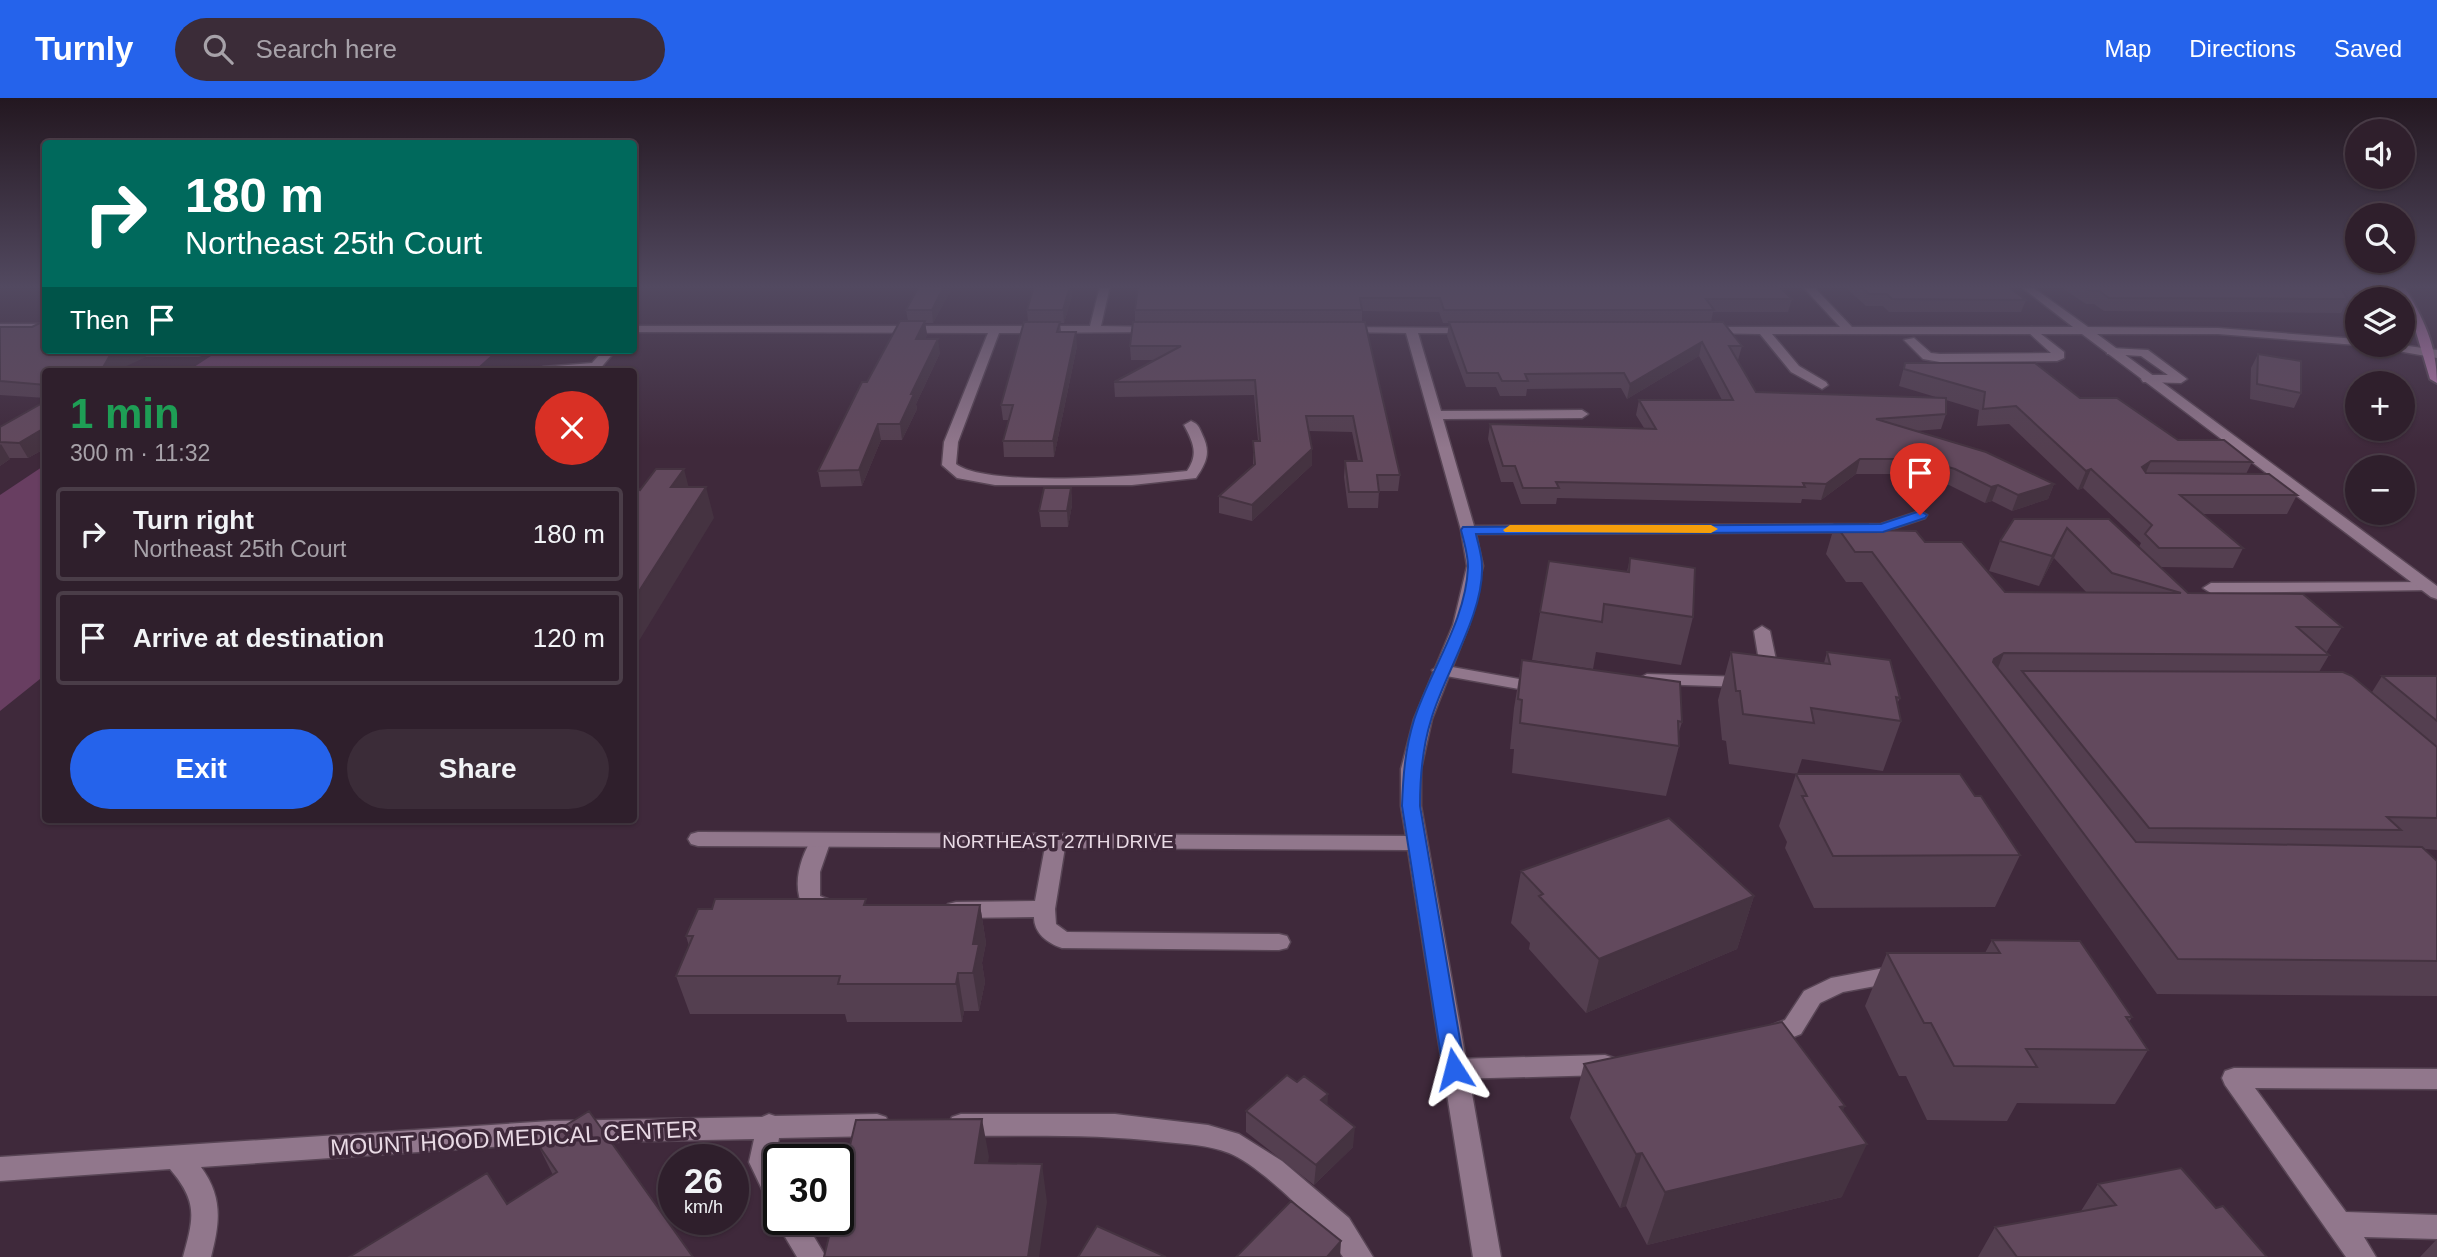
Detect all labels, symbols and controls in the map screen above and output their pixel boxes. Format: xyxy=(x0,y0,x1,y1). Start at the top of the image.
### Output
search box xyxy=(175,18,665,81)
text: Turnly xyxy=(35,30,133,67)
icon: search xyxy=(199,30,237,68)
text: Search here xyxy=(255,34,397,64)
text: Map xyxy=(2105,35,2151,62)
text: Directions xyxy=(2189,35,2296,62)
text: Saved xyxy=(2334,35,2402,62)
map controls xyxy=(2345,119,2415,525)
button: sound xyxy=(2345,119,2415,189)
icon: right xyxy=(70,168,161,259)
text: 180 m xyxy=(185,168,324,222)
button: search xyxy=(2345,203,2415,273)
text: Northeast 25th Court xyxy=(185,225,482,261)
button: layers xyxy=(2345,287,2415,357)
icon: arrive xyxy=(143,301,181,339)
text: Then xyxy=(70,305,129,335)
button: + xyxy=(2345,371,2415,441)
text: 1 min xyxy=(70,390,180,437)
button: close xyxy=(535,391,609,465)
text: 300 m · 11:32 xyxy=(70,440,210,466)
pin xyxy=(1890,443,1950,515)
icon: arrive xyxy=(1901,454,1939,492)
button: − xyxy=(2345,455,2415,525)
text: Turn right xyxy=(133,505,254,535)
icon: right xyxy=(74,515,112,553)
text: 180 m xyxy=(533,519,605,549)
text: Northeast 25th Court xyxy=(133,536,347,562)
icon: arrive xyxy=(74,619,112,657)
text: Arrive at destination xyxy=(133,623,384,653)
text: 120 m xyxy=(533,623,605,653)
button: Exit xyxy=(70,729,333,809)
button: Share xyxy=(347,729,609,809)
street label: NORTHEAST 27TH DRIVE xyxy=(942,831,1174,852)
position arrow xyxy=(1417,1032,1491,1106)
street label: MOUNT HOOD MEDICAL CENTER xyxy=(330,1115,698,1161)
speed limit sign: 30 xyxy=(763,1144,854,1235)
text: 26 xyxy=(684,1161,723,1200)
text: km/h xyxy=(684,1197,723,1217)

